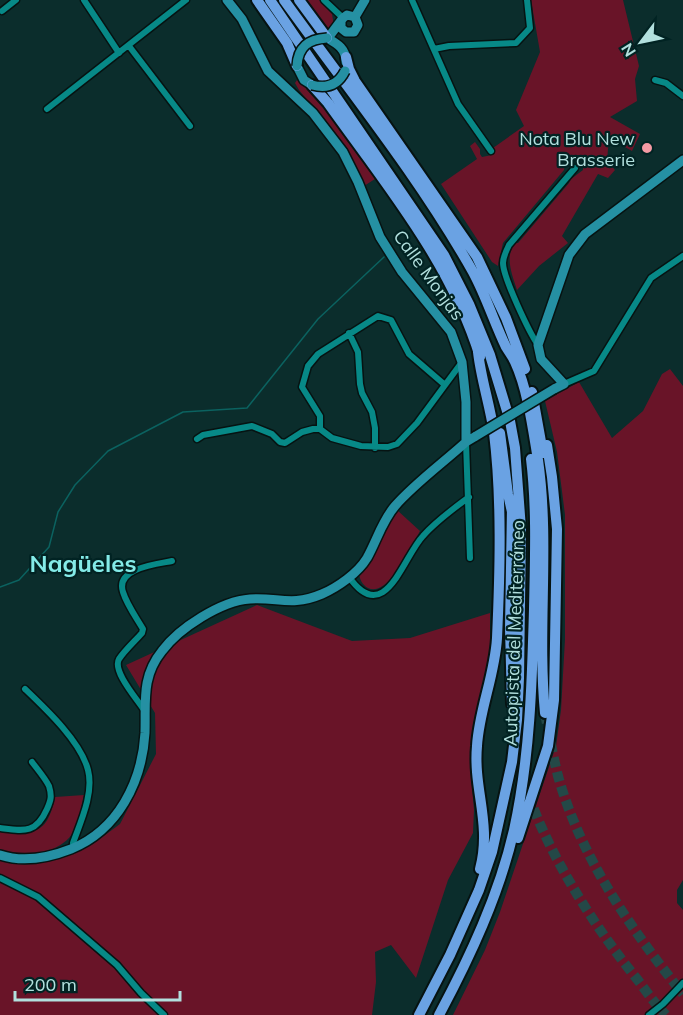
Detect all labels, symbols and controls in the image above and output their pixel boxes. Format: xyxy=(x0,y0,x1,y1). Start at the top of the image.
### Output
north arrow xyxy=(611,12,671,72)
text: N xyxy=(617,40,640,60)
place label: Nota Blu New Brasserie xyxy=(519,127,635,171)
marker: Nota Blu New Brasserie xyxy=(640,141,654,155)
street label: Calle Monjas xyxy=(388,225,470,325)
street label: Autopista del Mediterráneo xyxy=(499,520,529,746)
district label: Nagüeles xyxy=(30,548,136,578)
scale bar xyxy=(15,964,180,1002)
text: 200 m xyxy=(24,973,77,996)

